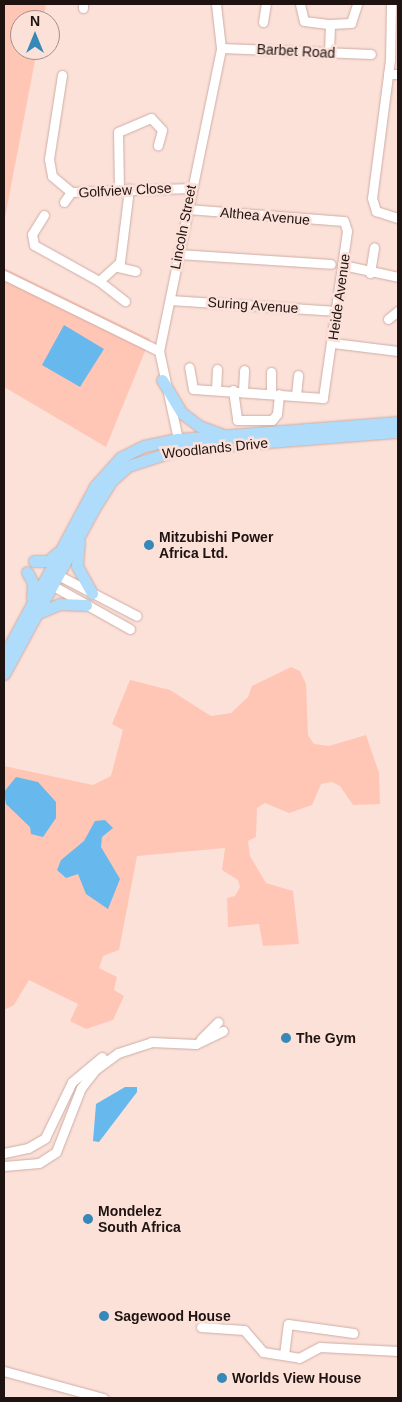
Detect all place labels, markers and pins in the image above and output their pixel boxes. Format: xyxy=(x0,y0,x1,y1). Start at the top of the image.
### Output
place label: Mitzubishi Power Africa Ltd. xyxy=(159,529,273,562)
marker: Mitzubishi Power Africa Ltd. xyxy=(143,539,155,551)
place label: The Gym xyxy=(296,1030,356,1046)
marker: The Gym xyxy=(280,1032,292,1044)
place label: Mondelez South Africa xyxy=(98,1203,181,1236)
marker: Mondelez South Africa xyxy=(82,1213,94,1225)
place label: Sagewood House xyxy=(114,1308,231,1324)
marker: Sagewood House xyxy=(98,1310,110,1322)
place label: Worlds View House xyxy=(232,1370,361,1386)
marker: Worlds View House xyxy=(216,1372,228,1384)

